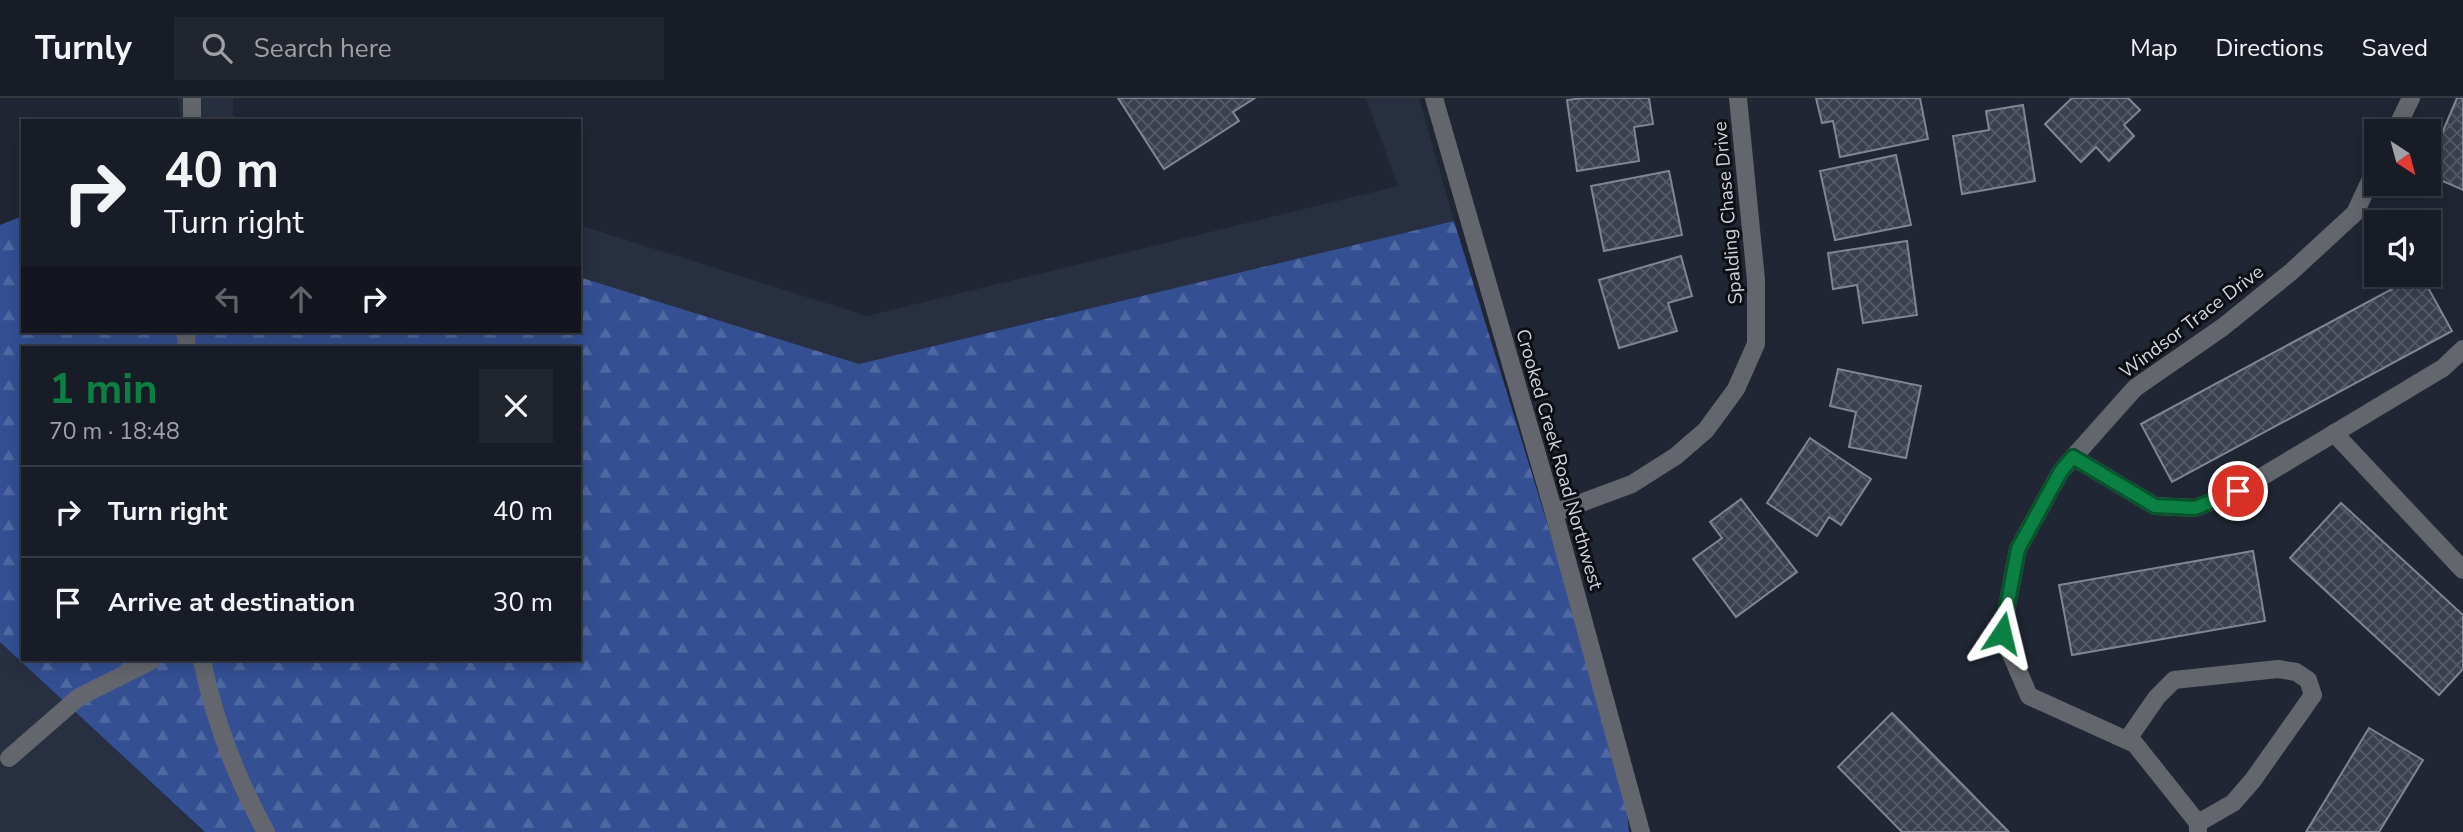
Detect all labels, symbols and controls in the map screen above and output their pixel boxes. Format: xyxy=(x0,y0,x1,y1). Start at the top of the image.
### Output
search box xyxy=(174,17,664,80)
text: Turnly xyxy=(35,26,132,71)
icon: search xyxy=(198,29,236,67)
text: Search here xyxy=(254,31,392,66)
text: Map xyxy=(2130,32,2177,64)
text: Directions xyxy=(2215,32,2324,64)
text: Saved xyxy=(2362,32,2428,64)
north arrow xyxy=(2364,119,2441,196)
map controls xyxy=(2364,119,2441,287)
street label: Spalding Chase Drive xyxy=(1707,120,1749,305)
text: 40 m xyxy=(164,137,279,204)
icon: right xyxy=(49,147,140,238)
text: Turn right xyxy=(164,201,304,244)
button: sound xyxy=(2364,210,2441,287)
street label: Windsor Trace Drive xyxy=(2114,259,2269,385)
icon: left xyxy=(209,280,247,318)
icon: ahead xyxy=(282,280,320,318)
icon: right xyxy=(355,280,393,318)
street label: Crooked Creek Road Northwest xyxy=(1509,326,1609,593)
text: 1 min xyxy=(49,361,158,418)
button: close xyxy=(479,369,553,443)
text: 70 m · 18:48 xyxy=(49,416,180,447)
pin xyxy=(2208,461,2268,521)
icon: arrive xyxy=(2219,472,2257,510)
icon: right xyxy=(49,493,87,531)
text: Turn right xyxy=(108,494,227,529)
text: 40 m xyxy=(493,494,553,529)
icon: arrive xyxy=(49,584,87,622)
text: Arrive at destination xyxy=(108,585,355,620)
text: 30 m xyxy=(493,585,553,620)
position arrow xyxy=(1965,596,2039,670)

